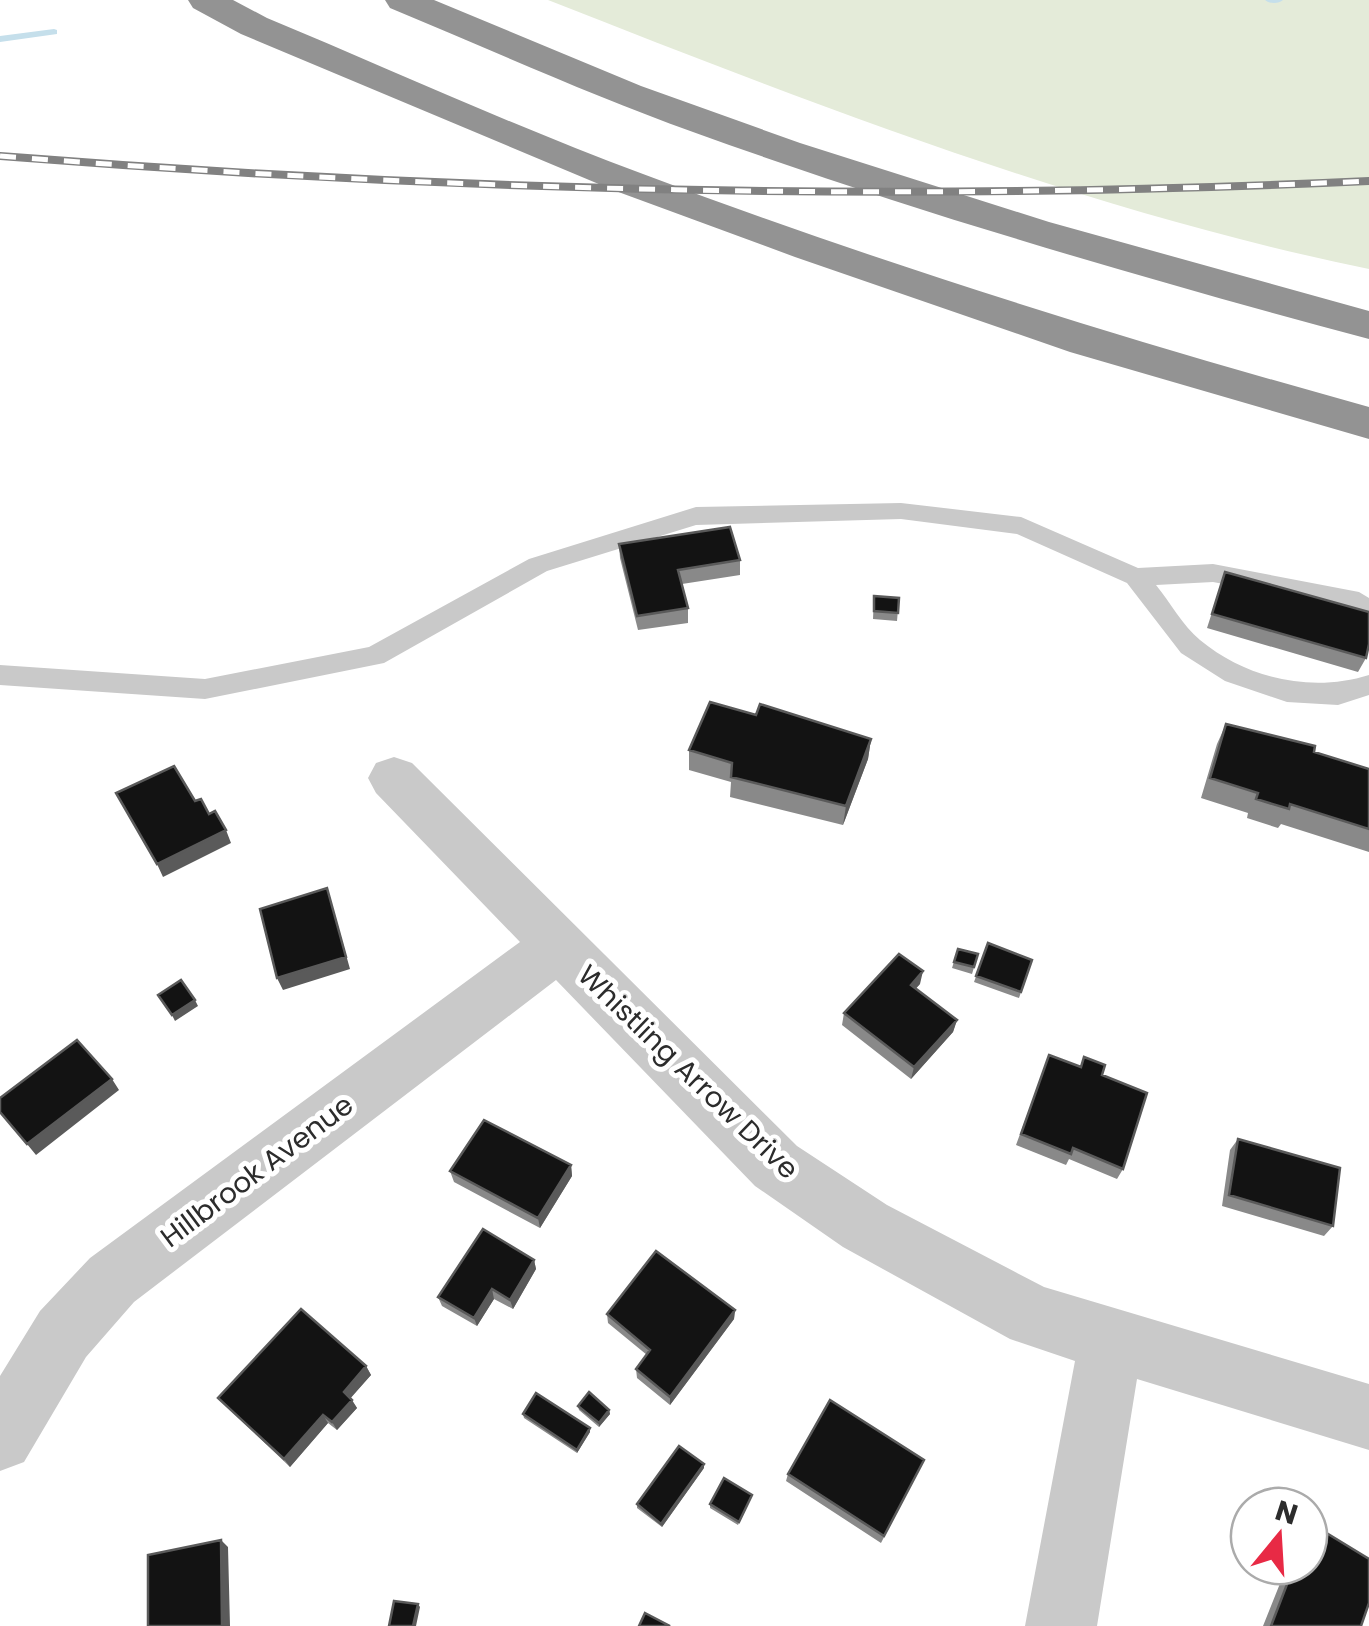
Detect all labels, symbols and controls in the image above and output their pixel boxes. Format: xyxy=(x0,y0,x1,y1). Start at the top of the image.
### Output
street label: Whistling Arrow Drive xyxy=(569,956,807,1188)
street label: Hillbrook Avenue xyxy=(153,1086,361,1256)
north arrow xyxy=(1229,1486,1329,1586)
text: N xyxy=(1271,1491,1303,1534)

